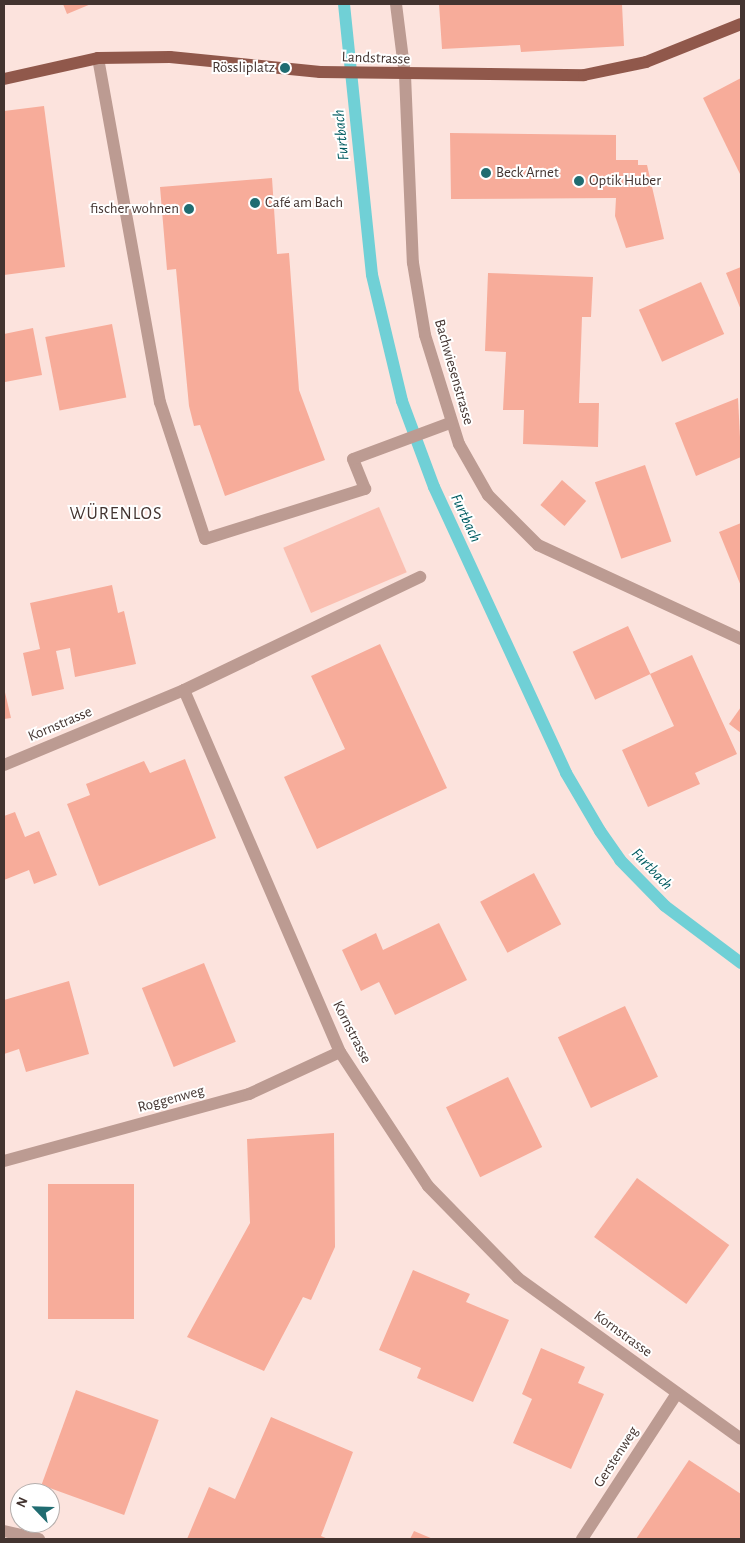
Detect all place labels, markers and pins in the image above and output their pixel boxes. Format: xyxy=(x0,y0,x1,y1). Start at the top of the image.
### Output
place label: Rössliplatz xyxy=(212,59,275,77)
marker: Rössliplatz xyxy=(279,62,291,74)
place label: Beck Arnet xyxy=(496,164,559,182)
marker: Beck Arnet xyxy=(480,167,492,179)
place label: Optik Huber xyxy=(589,172,661,190)
marker: Optik Huber xyxy=(573,175,585,187)
place label: Café am Bach xyxy=(265,194,343,212)
marker: Café am Bach xyxy=(249,197,261,209)
place label: fischer wohnen xyxy=(90,200,179,218)
marker: fischer wohnen xyxy=(183,203,195,215)

